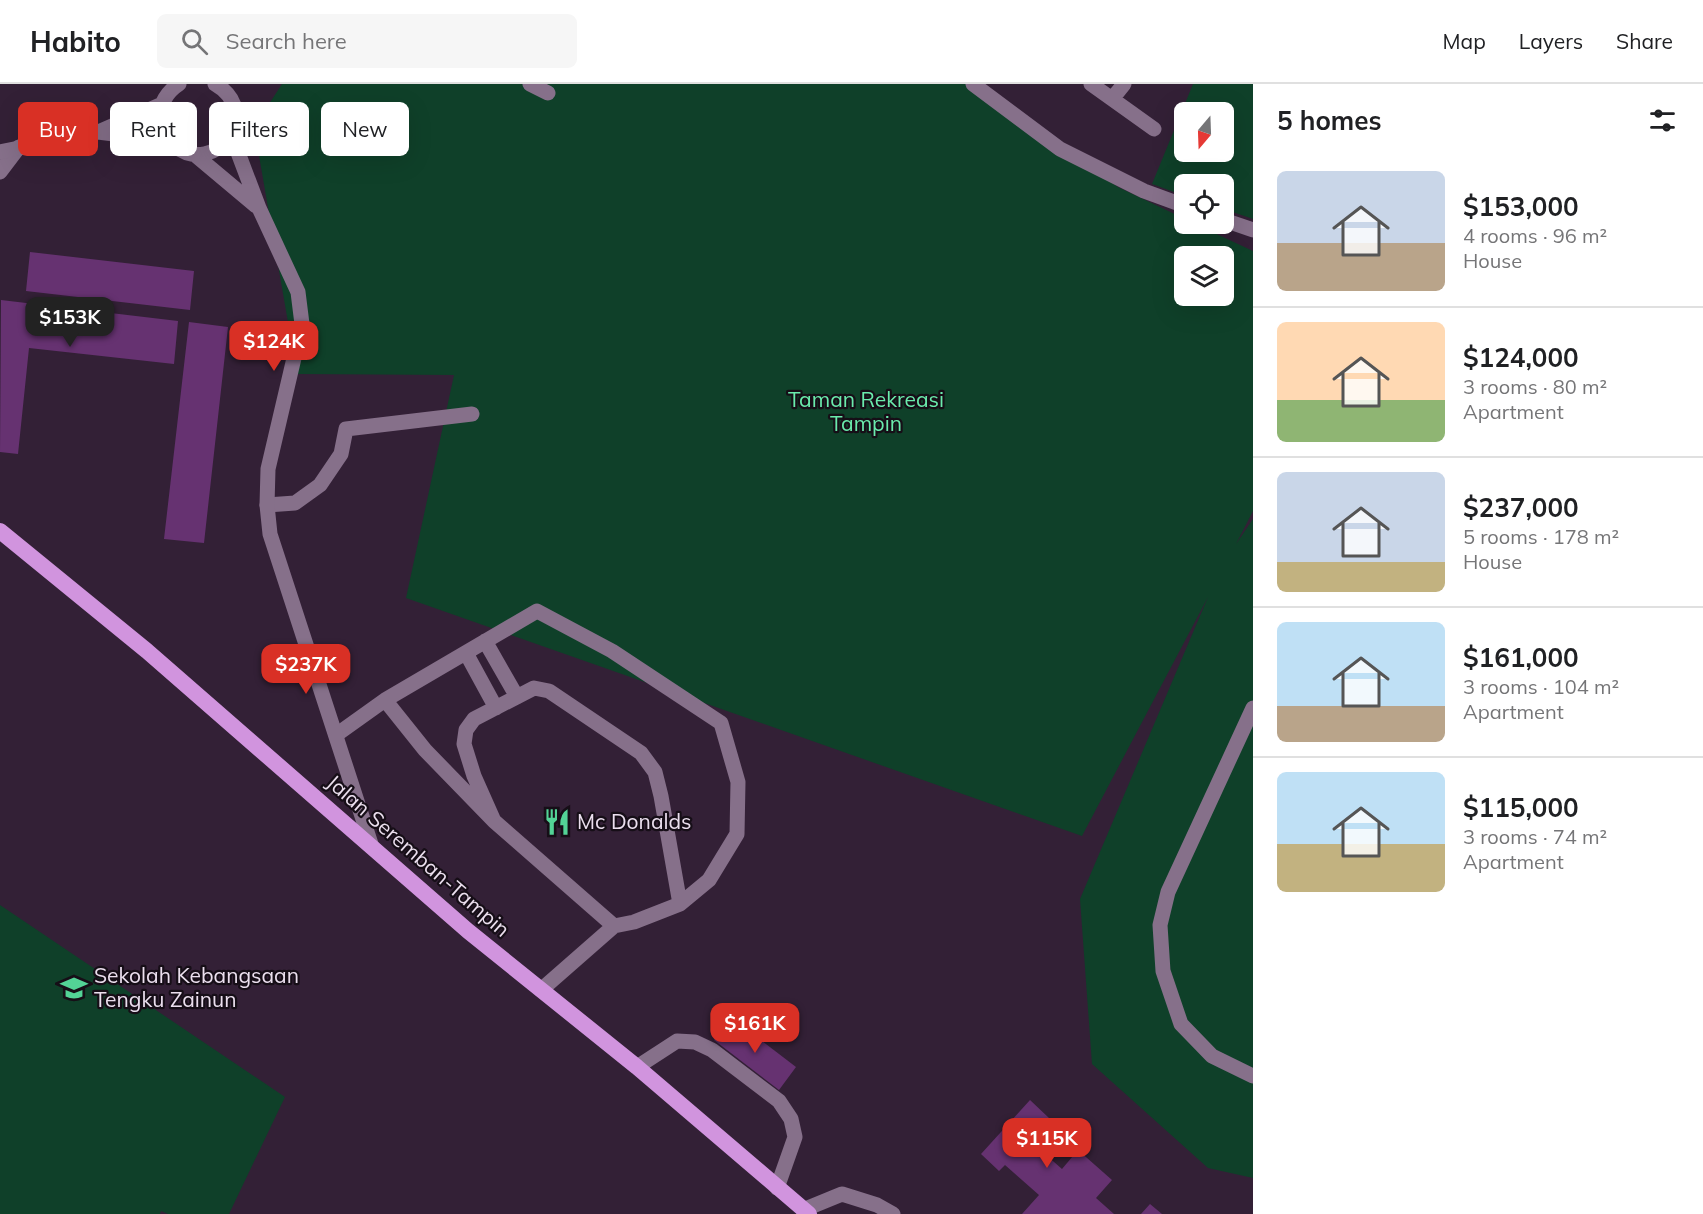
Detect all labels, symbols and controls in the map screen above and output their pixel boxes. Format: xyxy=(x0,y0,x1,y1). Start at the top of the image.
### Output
search box xyxy=(157,14,577,68)
text: Habito xyxy=(30,24,121,59)
icon: search xyxy=(178,25,211,58)
text: Search here xyxy=(226,27,347,55)
text: Map xyxy=(1443,28,1486,54)
text: Layers xyxy=(1519,28,1583,54)
text: Share xyxy=(1616,28,1673,54)
chip: Buy xyxy=(18,102,98,156)
chip: Rent xyxy=(110,102,197,156)
chip: Filters xyxy=(209,102,309,156)
chip: New xyxy=(321,102,409,156)
north arrow xyxy=(1174,102,1234,162)
map controls xyxy=(1174,102,1234,306)
text: 5 homes xyxy=(1277,104,1381,137)
icon: filters xyxy=(1646,104,1679,137)
button: locate xyxy=(1174,174,1234,234)
text: $153,000 xyxy=(1463,190,1579,223)
icon: home xyxy=(1325,195,1397,267)
text: 4 rooms · 96 m² xyxy=(1463,223,1607,248)
button: layers xyxy=(1174,246,1234,306)
text: House xyxy=(1463,248,1522,273)
pin: $153K xyxy=(28,297,112,348)
text: $153K xyxy=(39,304,101,329)
pin: $124K xyxy=(232,321,316,372)
text: $124K xyxy=(243,328,305,353)
text: $124,000 xyxy=(1463,341,1579,374)
icon: home xyxy=(1325,346,1397,418)
text: 3 rooms · 80 m² xyxy=(1463,374,1607,399)
park label: Taman Rekreasi Tampin xyxy=(788,386,944,436)
text: Apartment xyxy=(1463,399,1564,424)
text: $237,000 xyxy=(1463,491,1579,524)
icon: home xyxy=(1325,496,1397,568)
text: 5 rooms · 178 m² xyxy=(1463,524,1619,549)
text: House xyxy=(1463,549,1522,574)
text: $161,000 xyxy=(1463,641,1579,674)
pin: $237K xyxy=(264,644,348,695)
icon: home xyxy=(1325,646,1397,718)
text: $237K xyxy=(275,651,337,676)
text: 3 rooms · 104 m² xyxy=(1463,674,1619,699)
text: Apartment xyxy=(1463,699,1564,724)
street label: Jalan Seremban-Tampin xyxy=(322,769,516,942)
text: $115,000 xyxy=(1463,791,1579,824)
icon: home xyxy=(1325,796,1397,868)
restaurant icon: Mc Donalds xyxy=(542,807,572,837)
place label: Mc Donalds xyxy=(577,808,692,834)
text: 3 rooms · 74 m² xyxy=(1463,824,1607,849)
text: Apartment xyxy=(1463,849,1564,874)
place label: Sekolah Kebangsaan Tengku Zainun xyxy=(94,962,299,1012)
school or university icon: Sekolah Kebangsaan Tengku Zainun xyxy=(59,973,89,1003)
pin: $161K xyxy=(713,1003,797,1054)
text: $161K xyxy=(724,1010,786,1035)
pin: $115K xyxy=(1005,1118,1089,1169)
text: $115K xyxy=(1016,1125,1078,1150)

